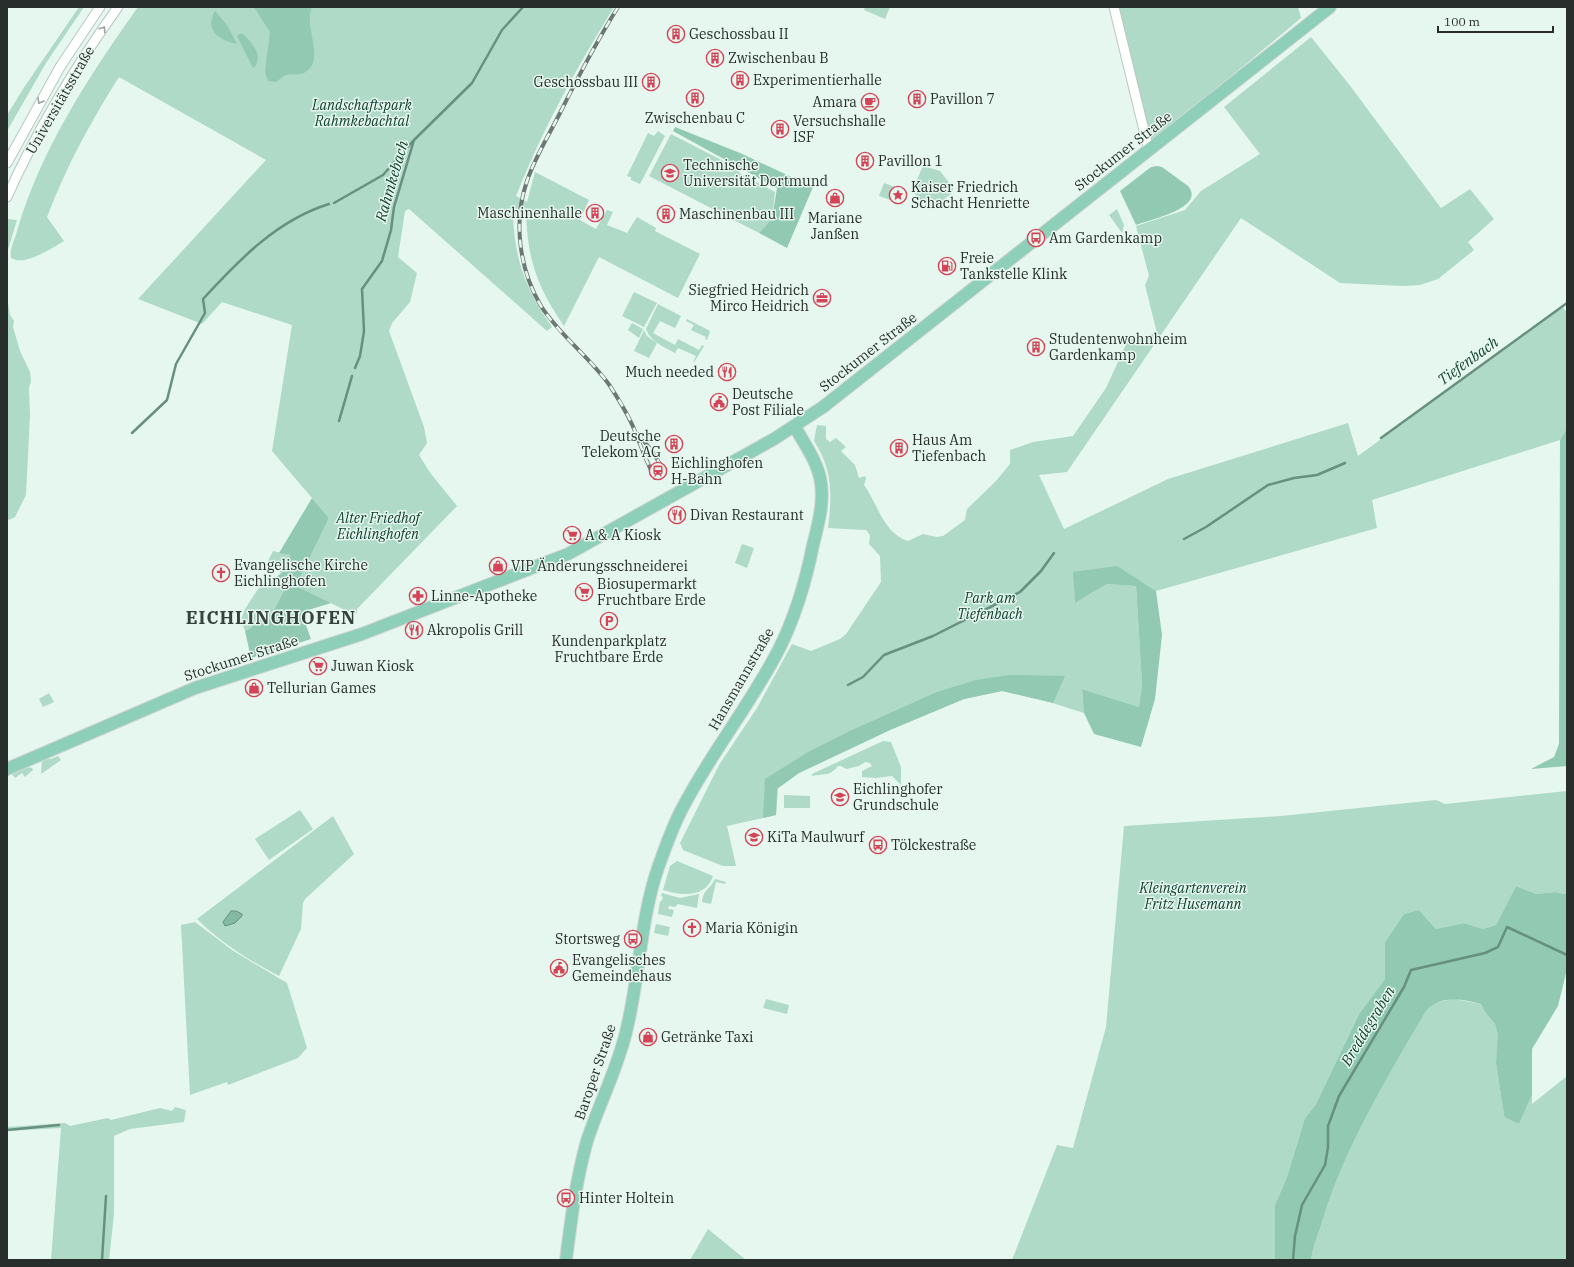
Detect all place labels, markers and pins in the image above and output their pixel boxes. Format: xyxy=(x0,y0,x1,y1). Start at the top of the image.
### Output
building icon: Geschossbau II xyxy=(666,24,686,44)
place label: Geschossbau II xyxy=(689,25,789,43)
building icon: Zwischenbau B xyxy=(705,48,725,68)
place label: Zwischenbau B xyxy=(728,49,829,67)
building icon: Experimentierhalle xyxy=(730,70,750,90)
place label: Experimentierhalle xyxy=(753,71,882,89)
building icon: Geschossbau III xyxy=(641,72,661,92)
place label: Geschossbau III xyxy=(534,73,638,91)
building icon: Zwischenbau C xyxy=(685,88,705,108)
building icon: Pavillon 7 xyxy=(907,89,927,109)
place label: Pavillon 7 xyxy=(930,90,995,108)
cafe icon: Amara xyxy=(860,92,880,112)
place label: Amara xyxy=(813,93,857,111)
place label: Zwischenbau C xyxy=(645,109,745,127)
place label: Versuchshalle ISF xyxy=(793,112,886,146)
building icon: Versuchshalle ISF xyxy=(770,119,790,139)
building icon: Pavillon 1 xyxy=(855,151,875,171)
place label: Pavillon 1 xyxy=(878,152,943,170)
place label: Technische Universität Dortmund xyxy=(683,156,829,190)
school or university icon: Technische Universität Dortmund xyxy=(660,163,680,183)
place label: Kaiser Friedrich Schacht Henriette xyxy=(911,178,1030,212)
place icon: Kaiser Friedrich Schacht Henriette xyxy=(888,185,908,205)
shop icon: Mariane Janßen xyxy=(825,188,845,208)
building icon: Maschinenhalle xyxy=(585,203,605,223)
place label: Maschinenhalle xyxy=(477,204,582,222)
building icon: Maschinenbau III xyxy=(656,204,676,224)
place label: Maschinenbau III xyxy=(679,205,794,223)
place label: Mariane Janßen xyxy=(808,209,862,243)
bus stop icon: Am Gardenkamp xyxy=(1026,228,1046,248)
place label: Am Gardenkamp xyxy=(1049,229,1162,247)
place label: Freie Tankstelle Klink xyxy=(960,249,1068,283)
fuel station icon: Freie Tankstelle Klink xyxy=(937,256,957,276)
place label: Siegfried Heidrich Mirco Heidrich xyxy=(688,281,809,315)
office icon: Siegfried Heidrich Mirco Heidrich xyxy=(812,288,832,308)
place label: Studentenwohnheim Gardenkamp xyxy=(1049,330,1187,364)
building icon: Studentenwohnheim Gardenkamp xyxy=(1026,337,1046,357)
restaurant icon: Much needed xyxy=(717,362,737,382)
place label: Much needed xyxy=(625,363,714,381)
place label: Deutsche Post Filiale xyxy=(732,385,804,419)
public building icon: Deutsche Post Filiale xyxy=(709,392,729,412)
place label: Deutsche Telekom AG xyxy=(581,427,661,461)
place label: Haus Am Tiefenbach xyxy=(912,431,987,465)
building icon: Deutsche Telekom AG xyxy=(664,434,684,454)
building icon: Haus Am Tiefenbach xyxy=(889,438,909,458)
place label: Eichlinghofen H-Bahn xyxy=(671,454,763,488)
station icon: Eichlinghofen H-Bahn xyxy=(648,461,668,481)
restaurant icon: Divan Restaurant xyxy=(667,505,687,525)
place label: Divan Restaurant xyxy=(690,506,804,524)
supermarket icon: A & A Kiosk xyxy=(562,525,582,545)
place label: A & A Kiosk xyxy=(585,526,662,544)
place label: Evangelische Kirche Eichlinghofen xyxy=(234,556,368,590)
shop icon: VIP Änderungsschneiderei xyxy=(488,556,508,576)
place label: VIP Änderungsschneiderei xyxy=(511,557,688,575)
church icon: Evangelische Kirche Eichlinghofen xyxy=(211,563,231,583)
place label: Biosupermarkt Fruchtbare Erde xyxy=(597,575,706,609)
supermarket icon: Biosupermarkt Fruchtbare Erde xyxy=(574,582,594,602)
pharmacy icon: Linne-Apotheke xyxy=(408,586,428,606)
place label: Linne-Apotheke xyxy=(431,587,537,605)
parking icon: Kundenparkplatz Fruchtbare Erde xyxy=(599,611,619,631)
restaurant icon: Akropolis Grill xyxy=(404,620,424,640)
place label: Akropolis Grill xyxy=(427,621,523,639)
place label: Kundenparkplatz Fruchtbare Erde xyxy=(551,632,667,666)
supermarket icon: Juwan Kiosk xyxy=(308,656,328,676)
place label: Juwan Kiosk xyxy=(331,657,415,675)
shop icon: Tellurian Games xyxy=(244,678,264,698)
place label: Tellurian Games xyxy=(267,679,376,697)
place label: Eichlinghofer Grundschule xyxy=(853,780,943,814)
school or university icon: Eichlinghofer Grundschule xyxy=(830,787,850,807)
school or university icon: KiTa Maulwurf xyxy=(744,827,764,847)
place label: KiTa Maulwurf xyxy=(767,828,865,846)
bus stop icon: Tölckestraße xyxy=(868,835,888,855)
place label: Tölckestraße xyxy=(891,836,976,854)
church icon: Maria Königin xyxy=(682,918,702,938)
place label: Maria Königin xyxy=(705,919,798,937)
bus stop icon: Stortsweg xyxy=(623,929,643,949)
place label: Stortsweg xyxy=(555,930,620,948)
place label: Evangelisches Gemeindehaus xyxy=(572,951,672,985)
public building icon: Evangelisches Gemeindehaus xyxy=(549,958,569,978)
shop icon: Getränke Taxi xyxy=(638,1027,658,1047)
place label: Getränke Taxi xyxy=(661,1028,754,1046)
bus stop icon: Hinter Holtein xyxy=(556,1188,576,1208)
place label: Hinter Holtein xyxy=(579,1189,674,1207)

